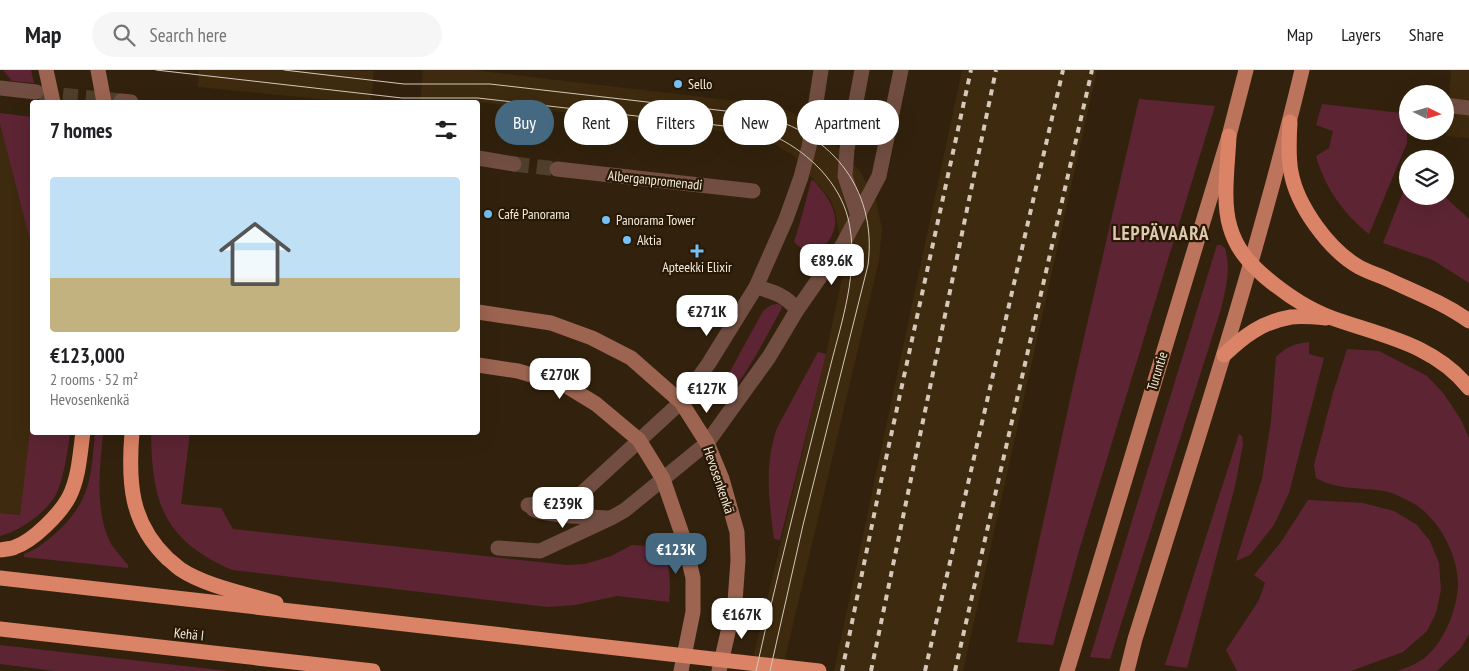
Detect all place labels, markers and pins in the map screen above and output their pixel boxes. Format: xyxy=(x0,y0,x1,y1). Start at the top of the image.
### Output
place label: Sello xyxy=(688,75,712,93)
marker: Sello xyxy=(672,78,684,90)
place label: Café Panorama xyxy=(498,205,570,223)
marker: Café Panorama xyxy=(482,208,494,220)
place label: Panorama Tower xyxy=(616,211,695,229)
marker: Panorama Tower xyxy=(600,214,612,226)
place label: Aktia xyxy=(637,231,662,249)
marker: Aktia xyxy=(621,234,633,246)
pin: €89.6K xyxy=(791,244,873,286)
marker: Apteekki Elixir xyxy=(691,245,703,257)
place label: Apteekki Elixir xyxy=(662,258,732,276)
pin: €271K xyxy=(672,294,742,337)
pin: €270K xyxy=(525,358,595,400)
pin: €127K xyxy=(672,372,742,414)
pin: €239K xyxy=(528,486,598,529)
pin: €123K xyxy=(641,532,711,575)
pin: €167K xyxy=(707,598,777,640)

